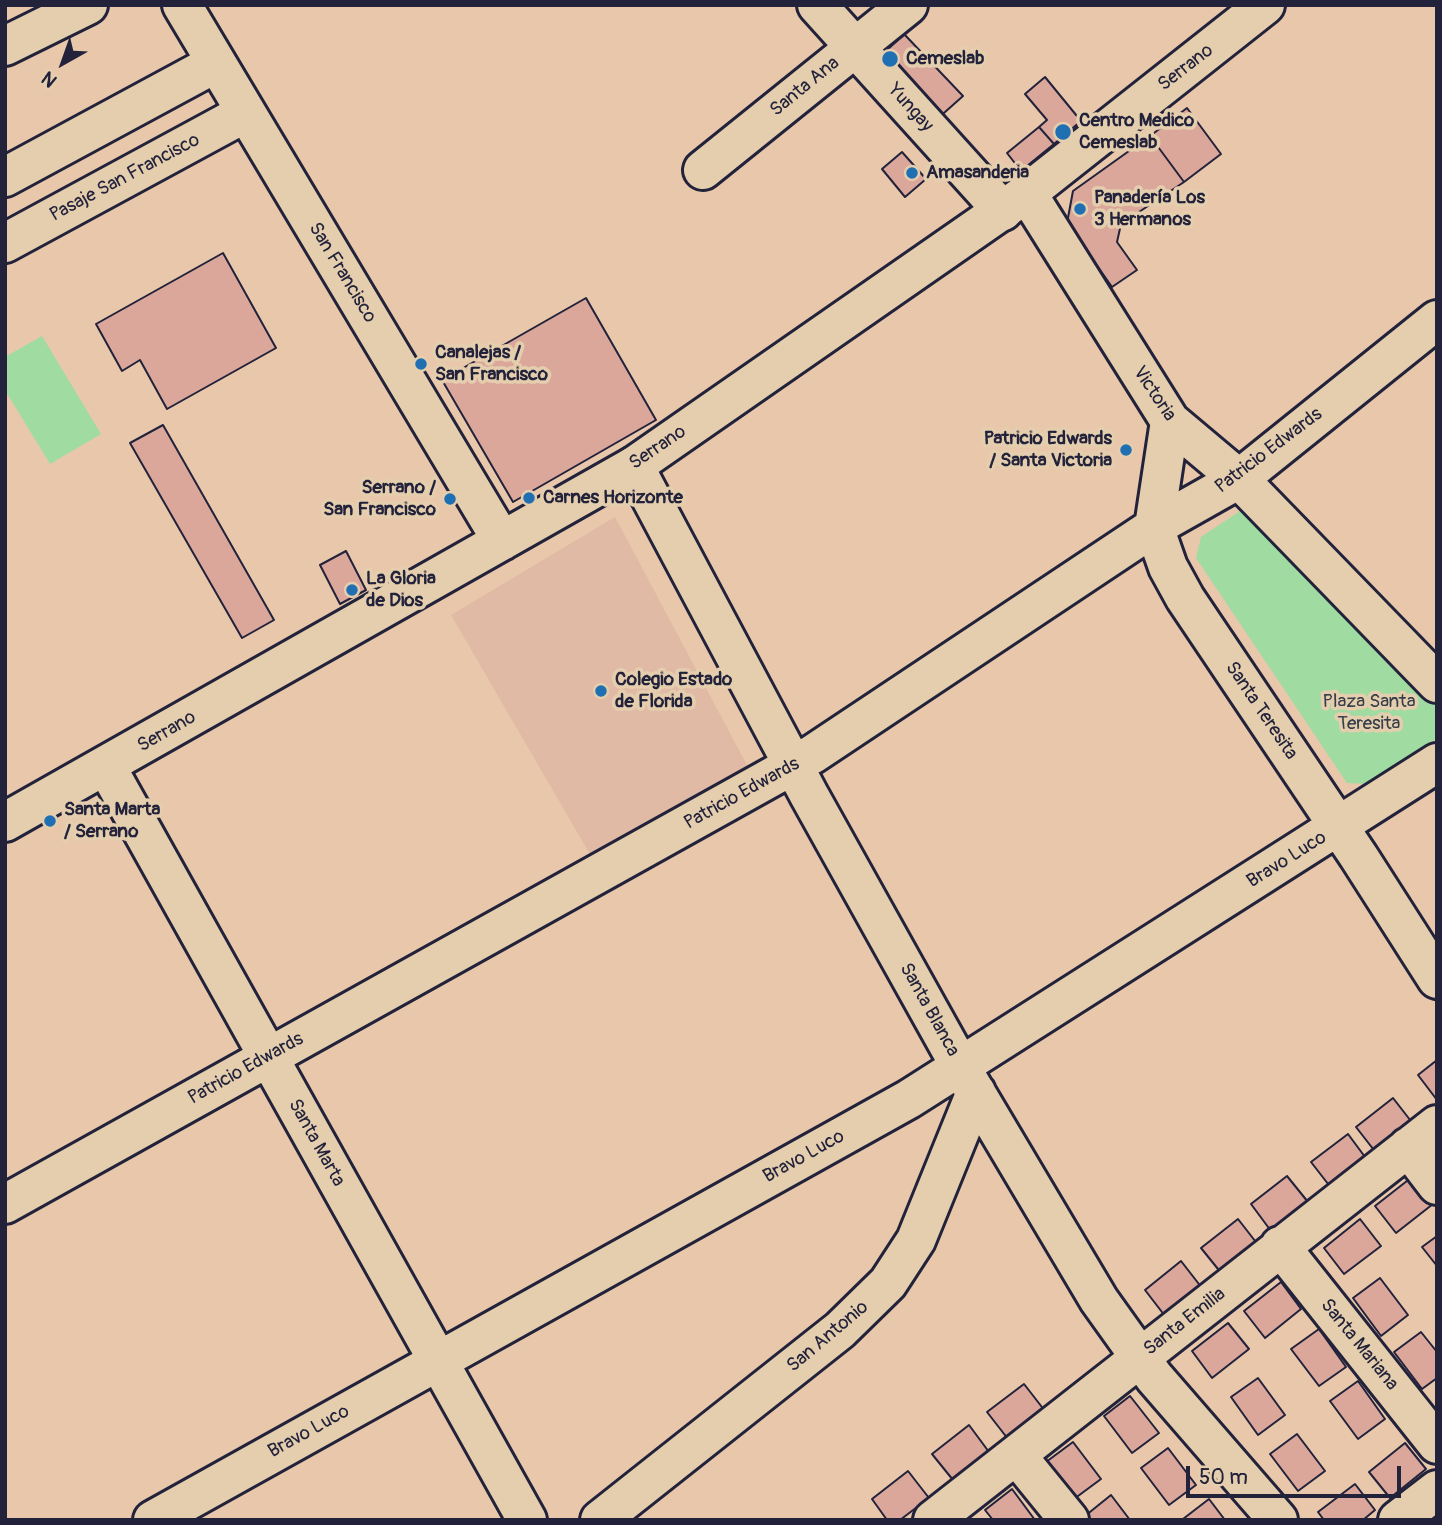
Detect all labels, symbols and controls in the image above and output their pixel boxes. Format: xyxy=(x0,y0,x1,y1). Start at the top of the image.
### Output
north arrow xyxy=(28,28,98,98)
street label: Serrano xyxy=(1154,39,1218,97)
place label: Cemeslab xyxy=(906,48,984,70)
marker: Cemeslab xyxy=(880,49,900,69)
street label: Santa Ana xyxy=(766,52,844,122)
text: N xyxy=(37,66,62,92)
street label: Yungay xyxy=(882,79,938,137)
place label: Centro Medico Cemeslab xyxy=(1079,110,1194,154)
marker: Centro Medico Cemeslab xyxy=(1053,122,1073,142)
street label: Pasaje San Francisco xyxy=(46,129,204,227)
place label: Amasanderia xyxy=(926,162,1029,184)
marker: Amasanderia xyxy=(904,165,920,181)
place label: Panadería Los 3 Hermanos xyxy=(1094,187,1205,231)
marker: Panadería Los 3 Hermanos xyxy=(1072,201,1088,217)
street label: San Francisco xyxy=(303,219,381,327)
place label: Canalejas / San Francisco xyxy=(435,342,548,386)
marker: Canalejas / San Francisco xyxy=(413,356,429,372)
street label: Victoria xyxy=(1127,362,1181,426)
street label: Patricio Edwards xyxy=(1211,403,1327,499)
street label: Serrano xyxy=(625,421,691,475)
place label: Patricio Edwards / Santa Victoria xyxy=(984,428,1112,472)
marker: Patricio Edwards / Santa Victoria xyxy=(1118,442,1134,458)
place label: Serrano / San Francisco xyxy=(323,477,436,521)
place label: Carnes Horizonte xyxy=(543,487,683,509)
marker: Carnes Horizonte xyxy=(521,490,537,506)
marker: Serrano / San Francisco xyxy=(442,491,458,507)
place label: La Gloria de Dios xyxy=(366,568,436,612)
marker: La Gloria de Dios xyxy=(344,582,360,598)
street label: Santa Teresita xyxy=(1220,658,1302,764)
place label: Colegio Estado de Florida xyxy=(615,669,732,713)
marker: Colegio Estado de Florida xyxy=(593,683,609,699)
park label: Plaza Santa Teresita xyxy=(1322,691,1416,735)
street label: Serrano xyxy=(134,706,200,758)
street label: Patricio Edwards xyxy=(680,753,804,835)
place label: Santa Marta / Serrano xyxy=(64,799,160,843)
marker: Santa Marta / Serrano xyxy=(42,813,58,829)
street label: Bravo Luco xyxy=(1243,827,1331,893)
street label: Santa Blanca xyxy=(894,959,964,1061)
street label: Patricio Edwards xyxy=(184,1028,308,1110)
street label: Santa Marta xyxy=(283,1095,349,1191)
street label: Bravo Luco xyxy=(759,1125,849,1189)
street label: Santa Emilia xyxy=(1140,1283,1230,1361)
street label: Santa Mariana xyxy=(1315,1295,1403,1395)
street label: San Antonio xyxy=(783,1296,873,1378)
street label: Bravo Luco xyxy=(264,1400,354,1464)
scale bar xyxy=(1190,1452,1405,1496)
text: 50 m xyxy=(1199,1464,1248,1491)

